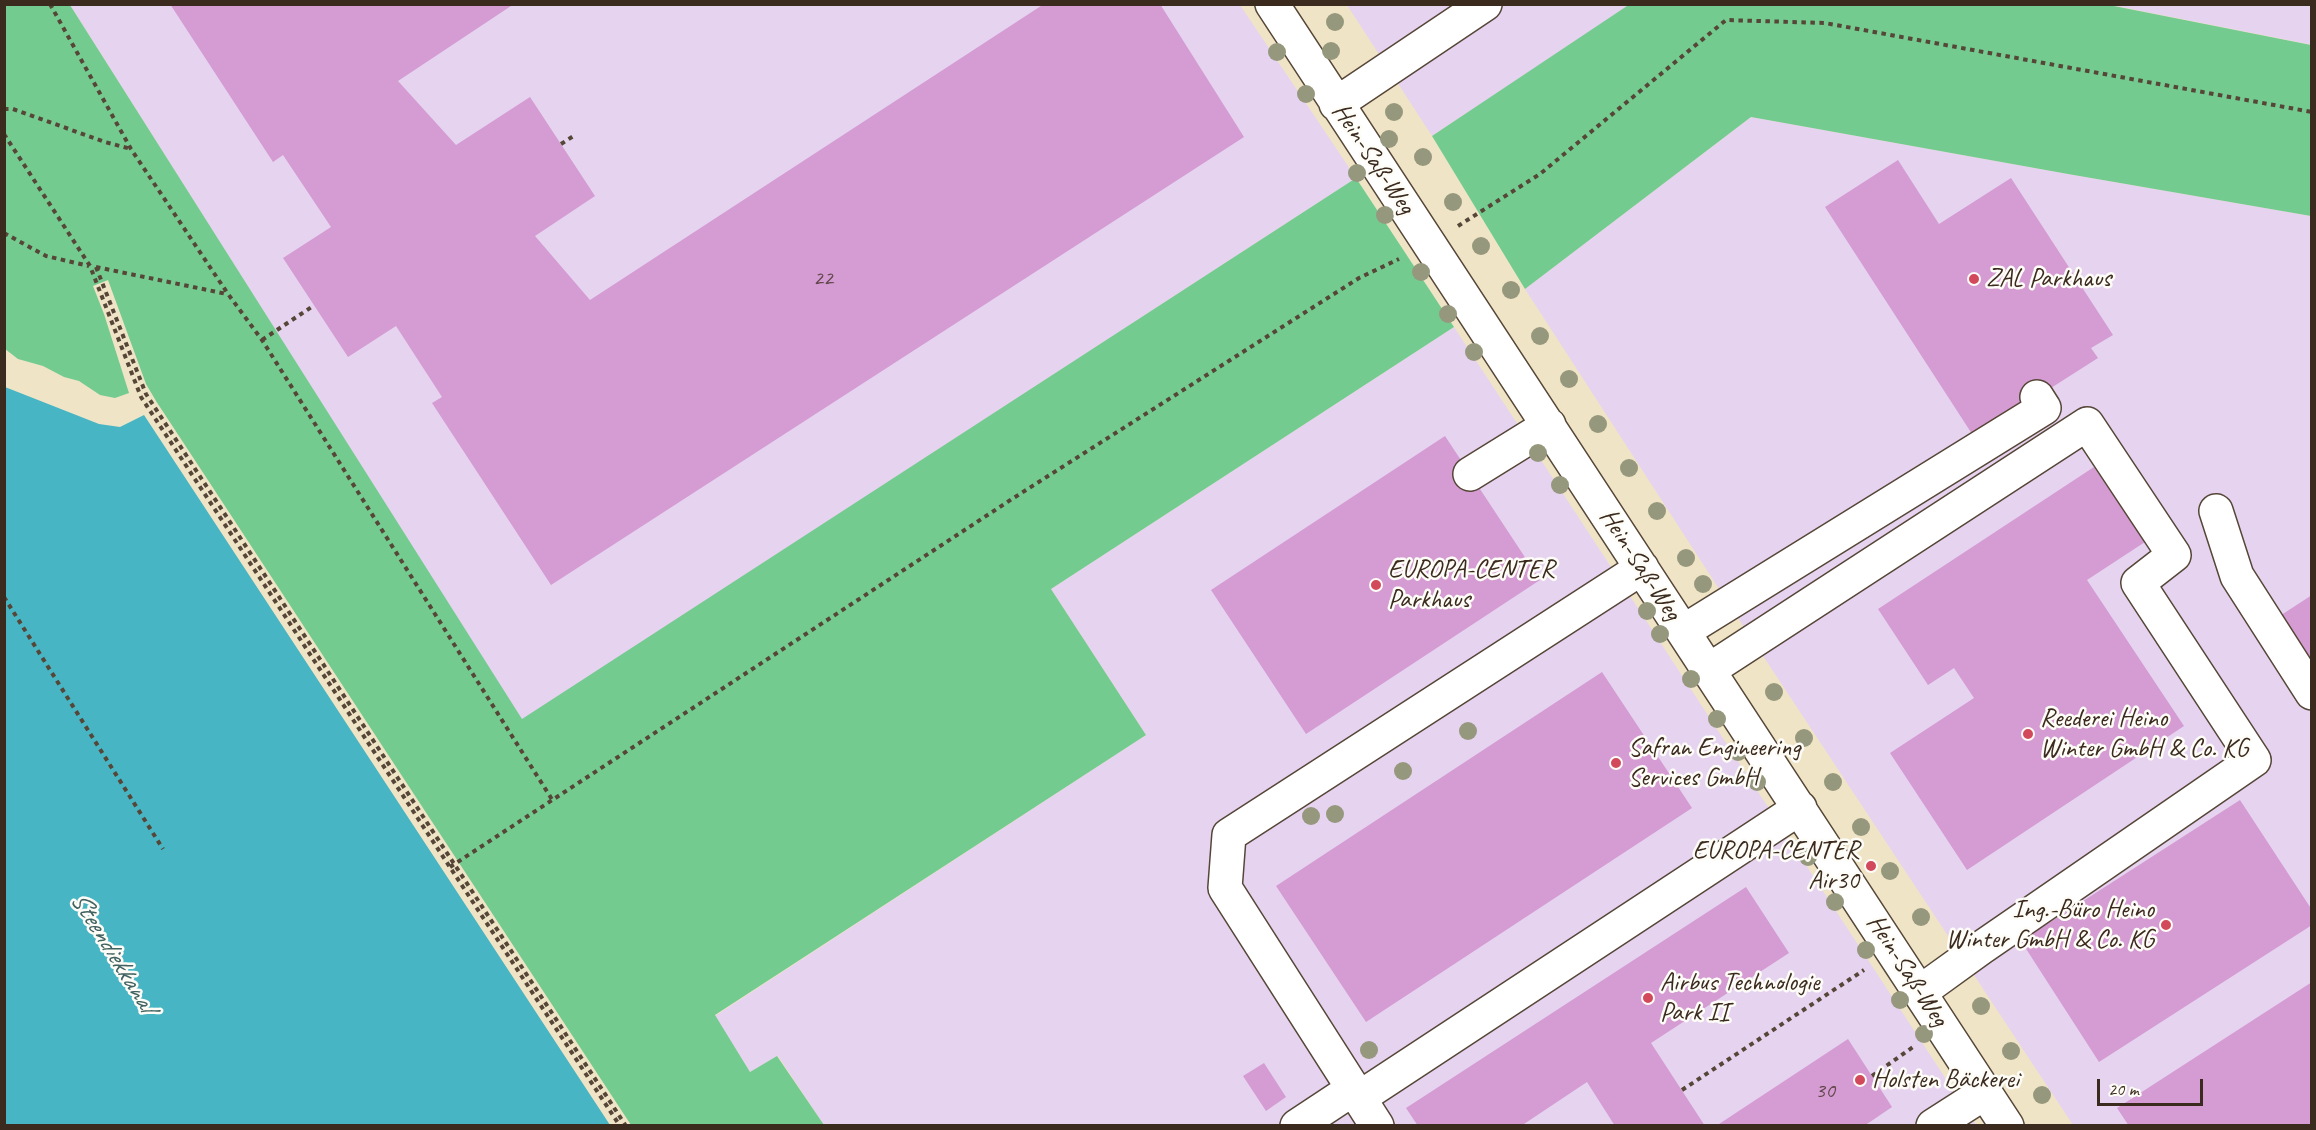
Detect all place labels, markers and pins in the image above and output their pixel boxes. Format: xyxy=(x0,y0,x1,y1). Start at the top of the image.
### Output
place label: ZAL Parkhaus xyxy=(1986,263,2111,295)
marker: ZAL Parkhaus xyxy=(1967,272,1981,286)
place label: EUROPA-CENTER Parkhaus xyxy=(1388,554,1554,616)
marker: EUROPA-CENTER Parkhaus xyxy=(1369,578,1383,592)
place label: Reederei Heino Winter GmbH & Co. KG xyxy=(2040,703,2248,764)
marker: Reederei Heino Winter GmbH & Co. KG xyxy=(2021,727,2035,741)
place label: Safran Engineering Services GmbH xyxy=(1628,732,1801,794)
marker: Safran Engineering Services GmbH xyxy=(1609,756,1623,770)
place label: EUROPA-CENTER Air30 xyxy=(1693,835,1859,897)
marker: EUROPA-CENTER Air30 xyxy=(1864,859,1878,873)
place label: Ing.-Büro Heino Winter GmbH & Co. KG xyxy=(1946,894,2154,956)
marker: Ing.-Büro Heino Winter GmbH & Co. KG xyxy=(2159,918,2173,932)
place label: Airbus Technologie Park II xyxy=(1660,967,1819,1028)
marker: Airbus Technologie Park II xyxy=(1641,991,1655,1005)
place label: Holsten Bäckerei xyxy=(1872,1064,2019,1096)
marker: Holsten Bäckerei xyxy=(1853,1073,1867,1087)

